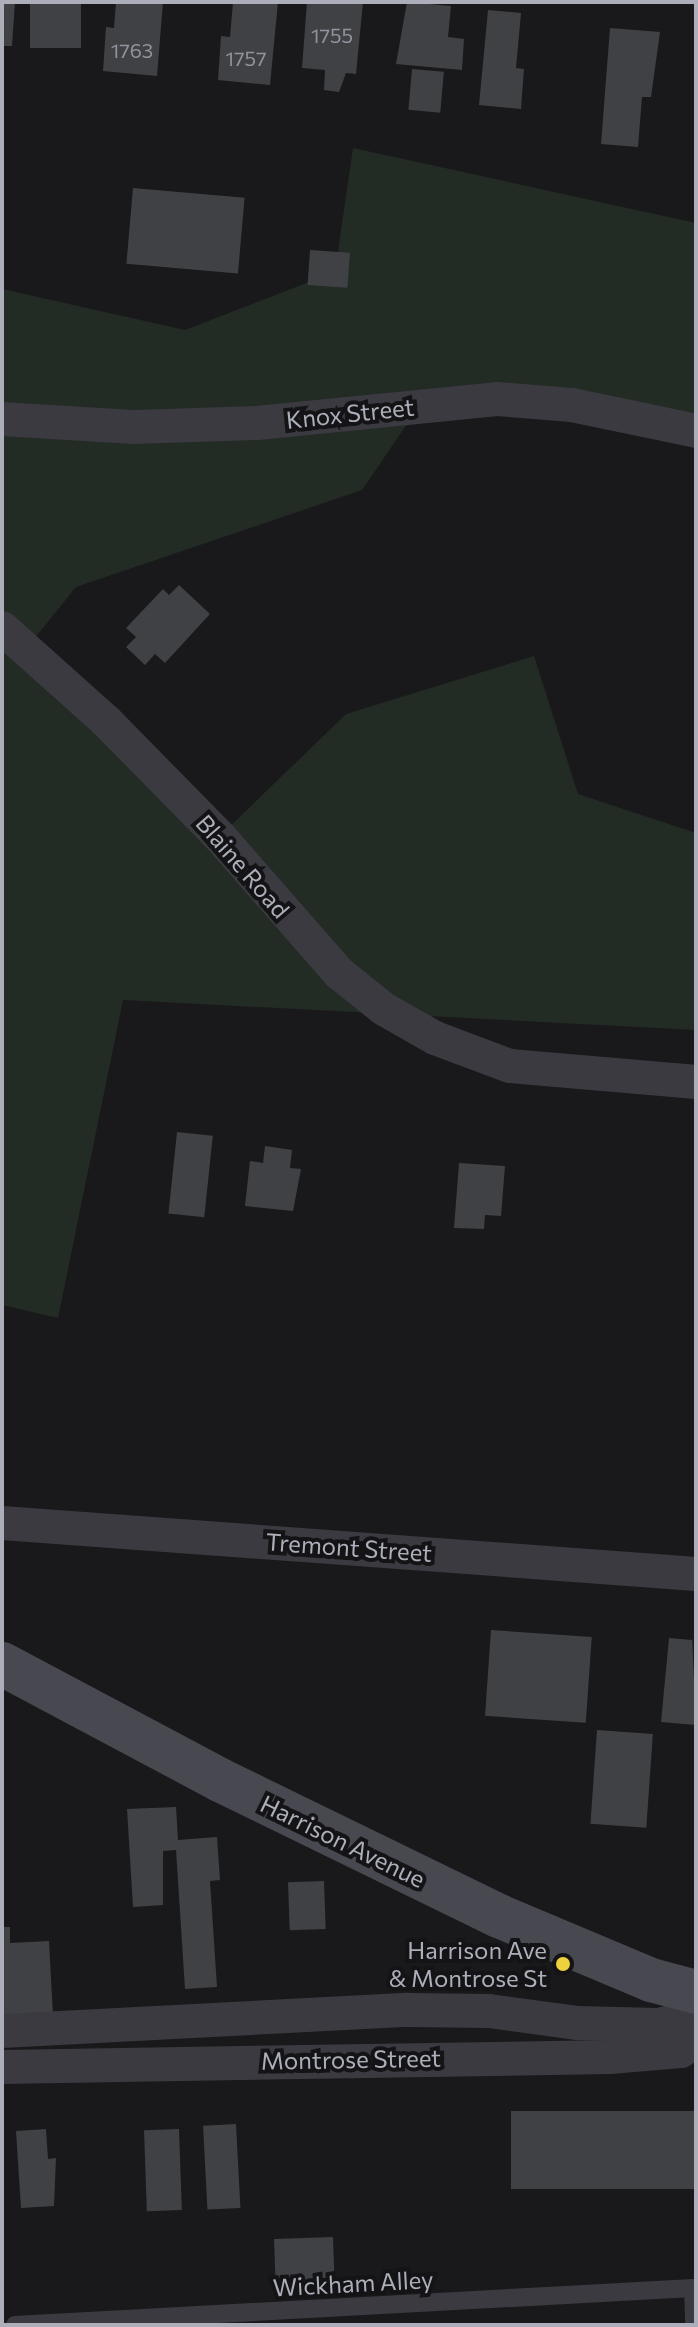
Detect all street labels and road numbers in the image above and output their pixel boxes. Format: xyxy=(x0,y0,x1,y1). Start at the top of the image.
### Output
street label: Knox Street xyxy=(284,392,416,434)
street label: Blaine Road xyxy=(190,808,296,924)
street label: Tremont Street xyxy=(265,1527,433,1567)
street label: Harrison Avenue xyxy=(256,1789,430,1893)
street label: Montrose Street xyxy=(261,2043,441,2075)
street label: Wickham Alley xyxy=(272,2264,434,2302)

